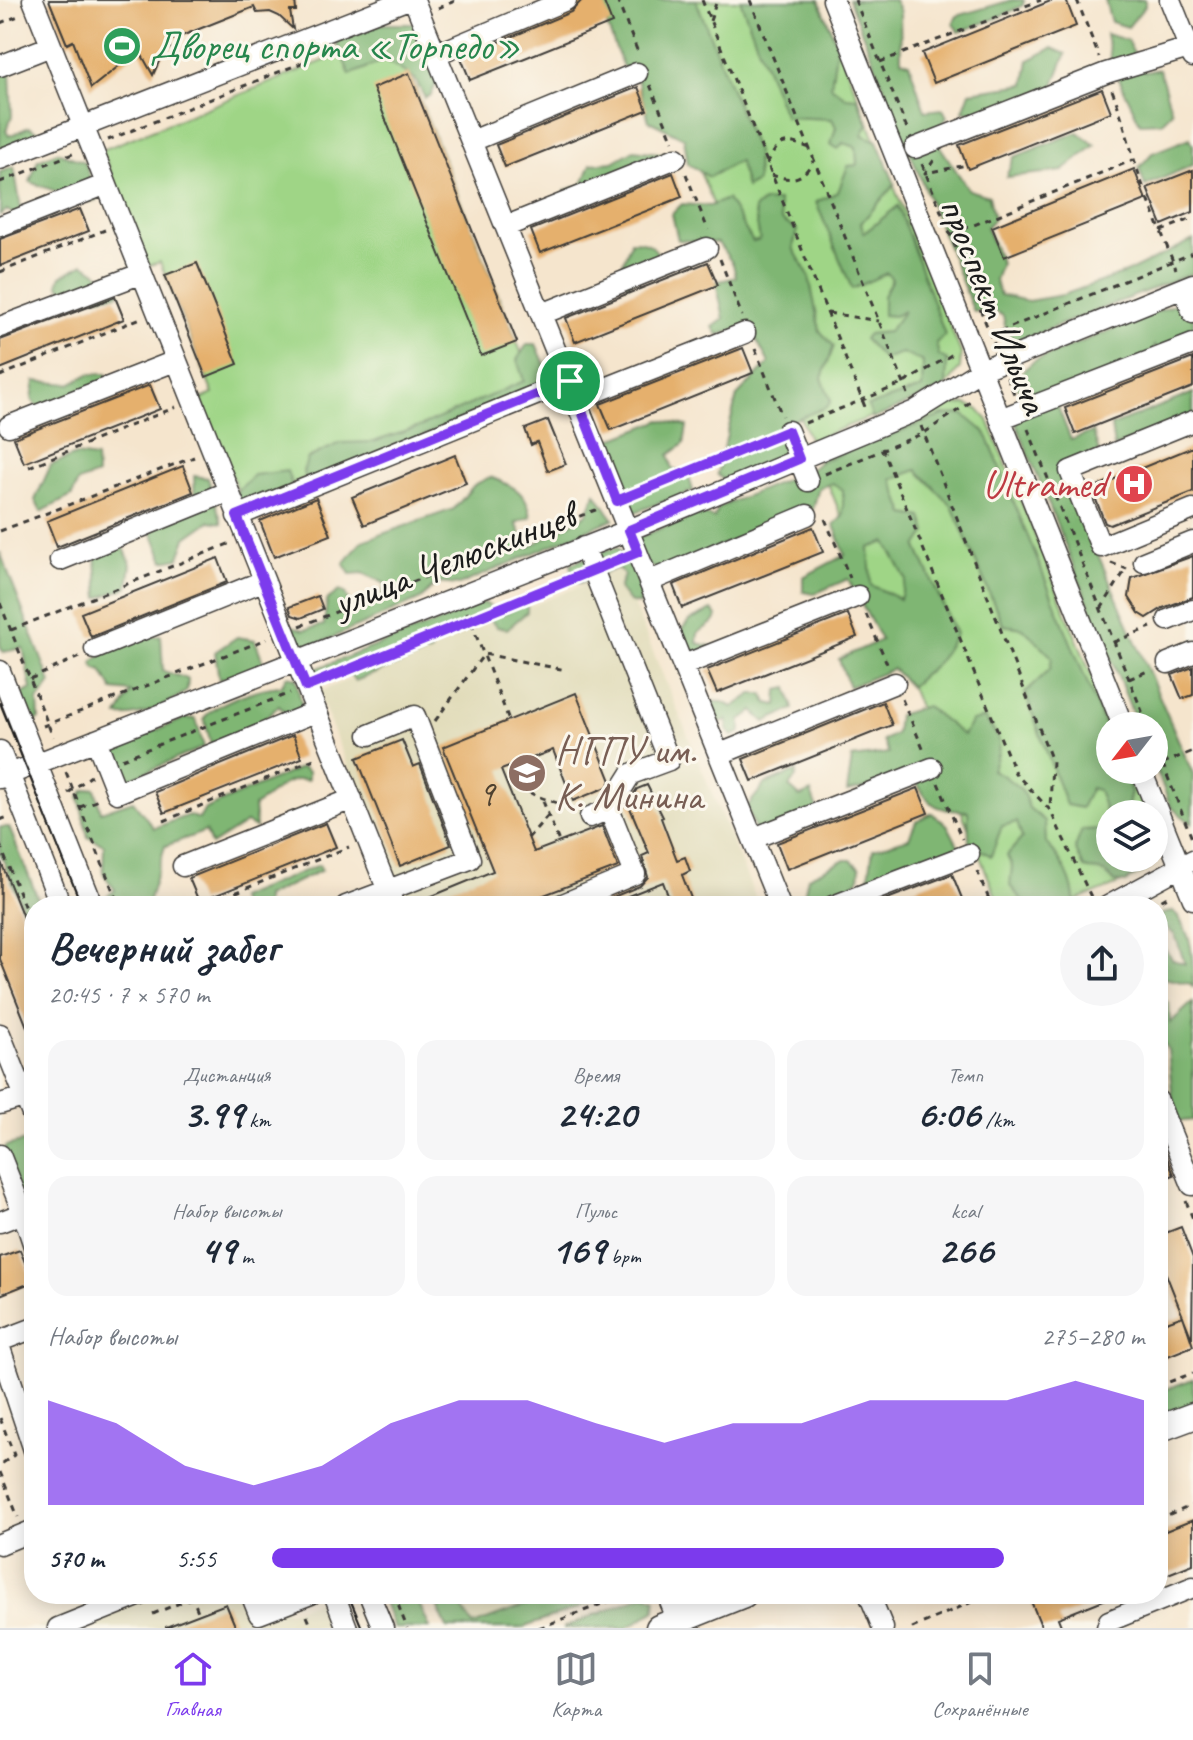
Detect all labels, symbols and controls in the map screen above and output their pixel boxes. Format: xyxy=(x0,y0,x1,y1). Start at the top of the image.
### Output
place label: Дворец спорта «Торпедо» xyxy=(150,21,521,71)
sports icon: Дворец спорта «Торпедо» xyxy=(101,25,143,67)
street label: проспект Ильича xyxy=(928,189,1061,423)
pin xyxy=(536,347,604,415)
icon: arrive xyxy=(548,359,592,403)
place label: Ultramed xyxy=(983,459,1112,509)
hospital icon: Ultramed xyxy=(1113,463,1155,505)
street label: улица Челюскинцев xyxy=(325,488,588,629)
north arrow xyxy=(1096,712,1168,784)
map controls xyxy=(1096,712,1168,872)
place label: НГПУ им. К. Минина xyxy=(555,725,706,821)
school or university icon: НГПУ им. К. Минина xyxy=(506,752,548,794)
house number: 9 xyxy=(478,770,497,816)
button: layers xyxy=(1096,800,1168,872)
text: Вечерний забег xyxy=(48,920,278,975)
button: share xyxy=(1060,922,1144,1006)
text: 20:45 · 7 × 570 m xyxy=(48,978,209,1011)
text: Дистанция xyxy=(183,1061,271,1089)
text: Время xyxy=(573,1061,619,1089)
text: Темп xyxy=(948,1061,983,1089)
text: 3.99 xyxy=(183,1089,244,1139)
text: 24:20 xyxy=(556,1089,636,1139)
text: 6:06 xyxy=(916,1089,980,1139)
text: km xyxy=(244,1106,271,1134)
text: /km xyxy=(980,1106,1014,1134)
text: Набор высоты xyxy=(172,1197,281,1225)
text: Пульс xyxy=(575,1197,617,1225)
text: kcal xyxy=(951,1197,980,1225)
text: 49 xyxy=(200,1225,236,1275)
text: 169 xyxy=(551,1225,605,1275)
text: 266 xyxy=(937,1225,993,1275)
text: m xyxy=(236,1242,253,1270)
text: bpm xyxy=(605,1242,641,1270)
text: Набор высоты xyxy=(48,1320,177,1353)
text: 275–280 m xyxy=(1041,1320,1144,1353)
text: 570 m xyxy=(48,1542,104,1575)
text: 5:55 xyxy=(176,1542,216,1575)
tab: Главная xyxy=(165,1647,220,1723)
tab: Карта xyxy=(551,1647,601,1723)
tab: Сохранённые xyxy=(932,1647,1028,1723)

